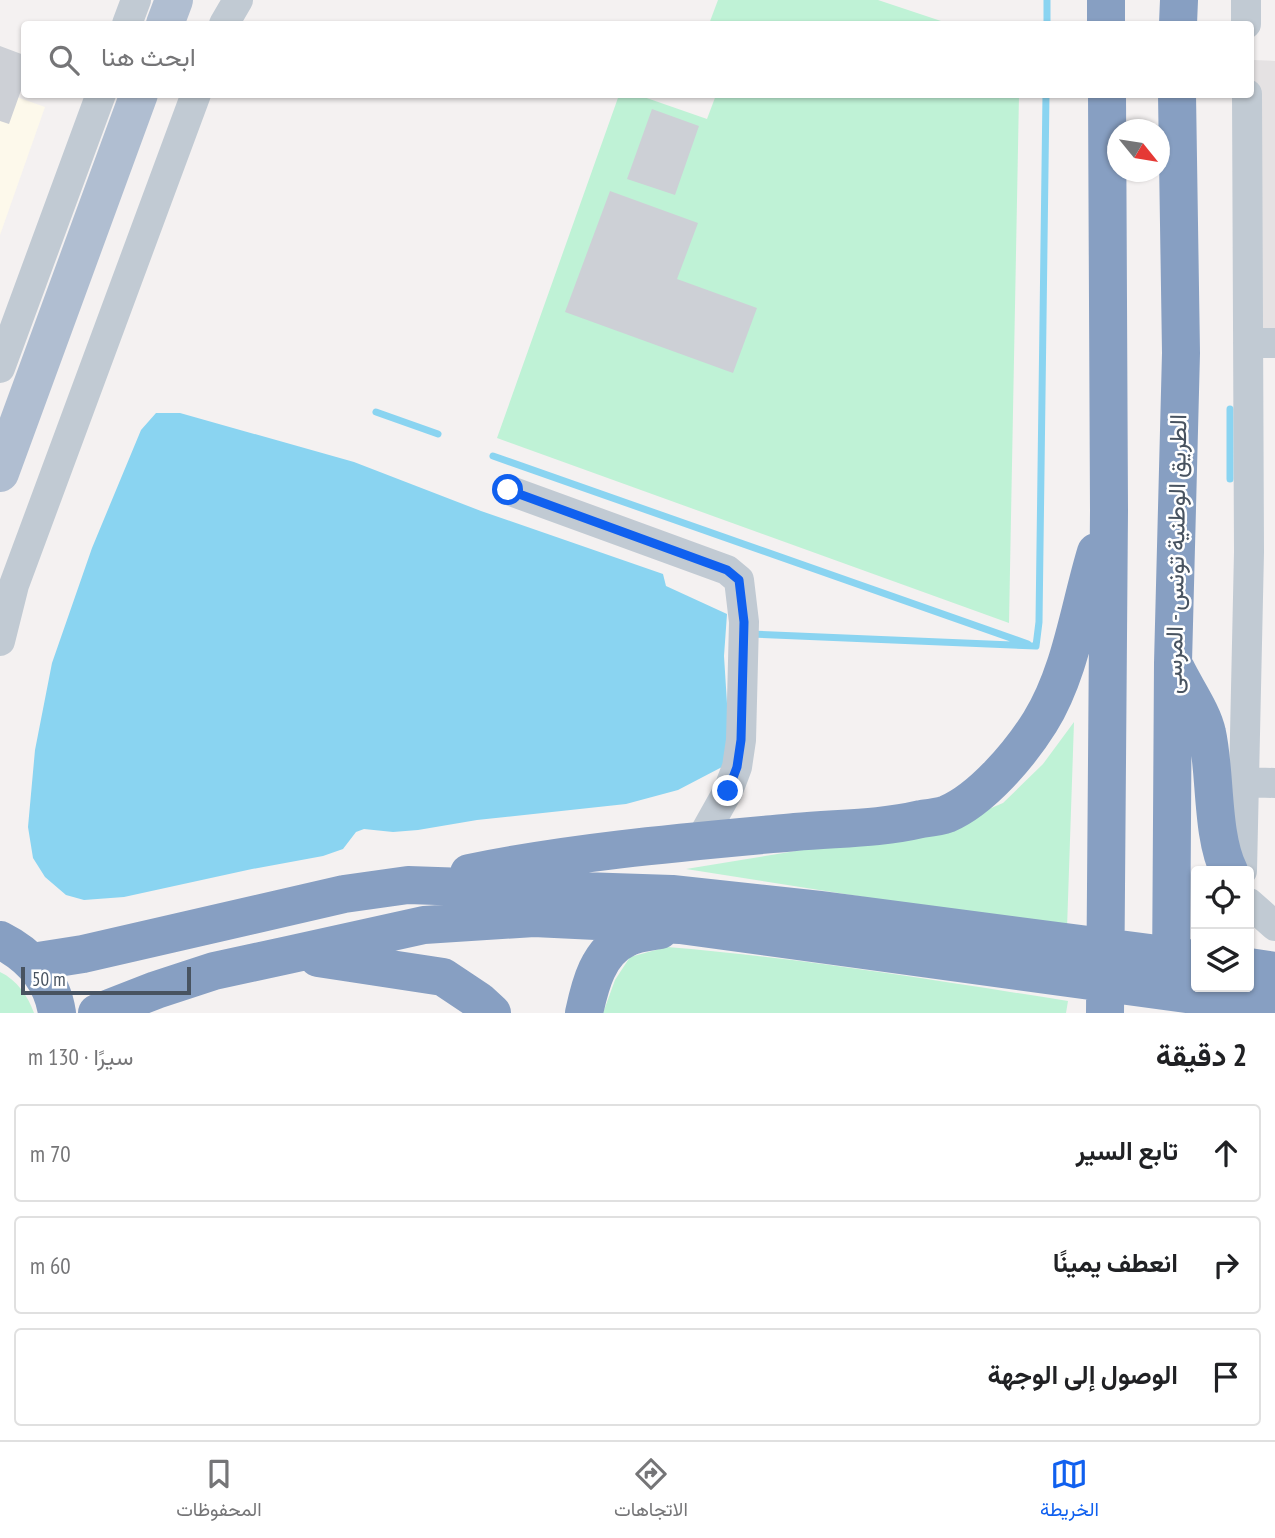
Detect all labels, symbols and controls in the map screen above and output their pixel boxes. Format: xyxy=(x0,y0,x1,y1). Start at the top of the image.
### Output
search box xyxy=(21,21,1254,98)
text: ابحث هنا xyxy=(101,40,196,73)
icon: search xyxy=(45,41,83,79)
north arrow xyxy=(1107,119,1170,182)
street label: الطريق الوطنية تونس - المرسى xyxy=(1158,414,1193,694)
route start xyxy=(492,474,523,505)
route end xyxy=(712,775,743,806)
map controls xyxy=(1191,866,1254,992)
button: locate xyxy=(1191,866,1254,929)
button: layers xyxy=(1191,929,1254,992)
scale bar xyxy=(21,964,191,996)
text: 50 m xyxy=(32,967,66,991)
text: 2 دقيقة xyxy=(1156,1035,1247,1074)
text: سيرًا · 130 m xyxy=(28,1042,134,1071)
text: تابع السير xyxy=(1076,1134,1178,1167)
icon: ahead xyxy=(1207,1134,1245,1172)
text: 70 m xyxy=(30,1139,71,1168)
text: انعطف يمينًا xyxy=(1053,1246,1178,1279)
icon: right xyxy=(1207,1246,1245,1284)
text: 60 m xyxy=(30,1251,71,1280)
text: الوصول إلى الوجهة xyxy=(988,1358,1178,1391)
icon: arrive xyxy=(1207,1358,1245,1396)
tab: المحفوظات xyxy=(176,1455,262,1526)
tab: الاتجاهات xyxy=(614,1455,688,1526)
tab: الخريطة xyxy=(1040,1455,1099,1526)

